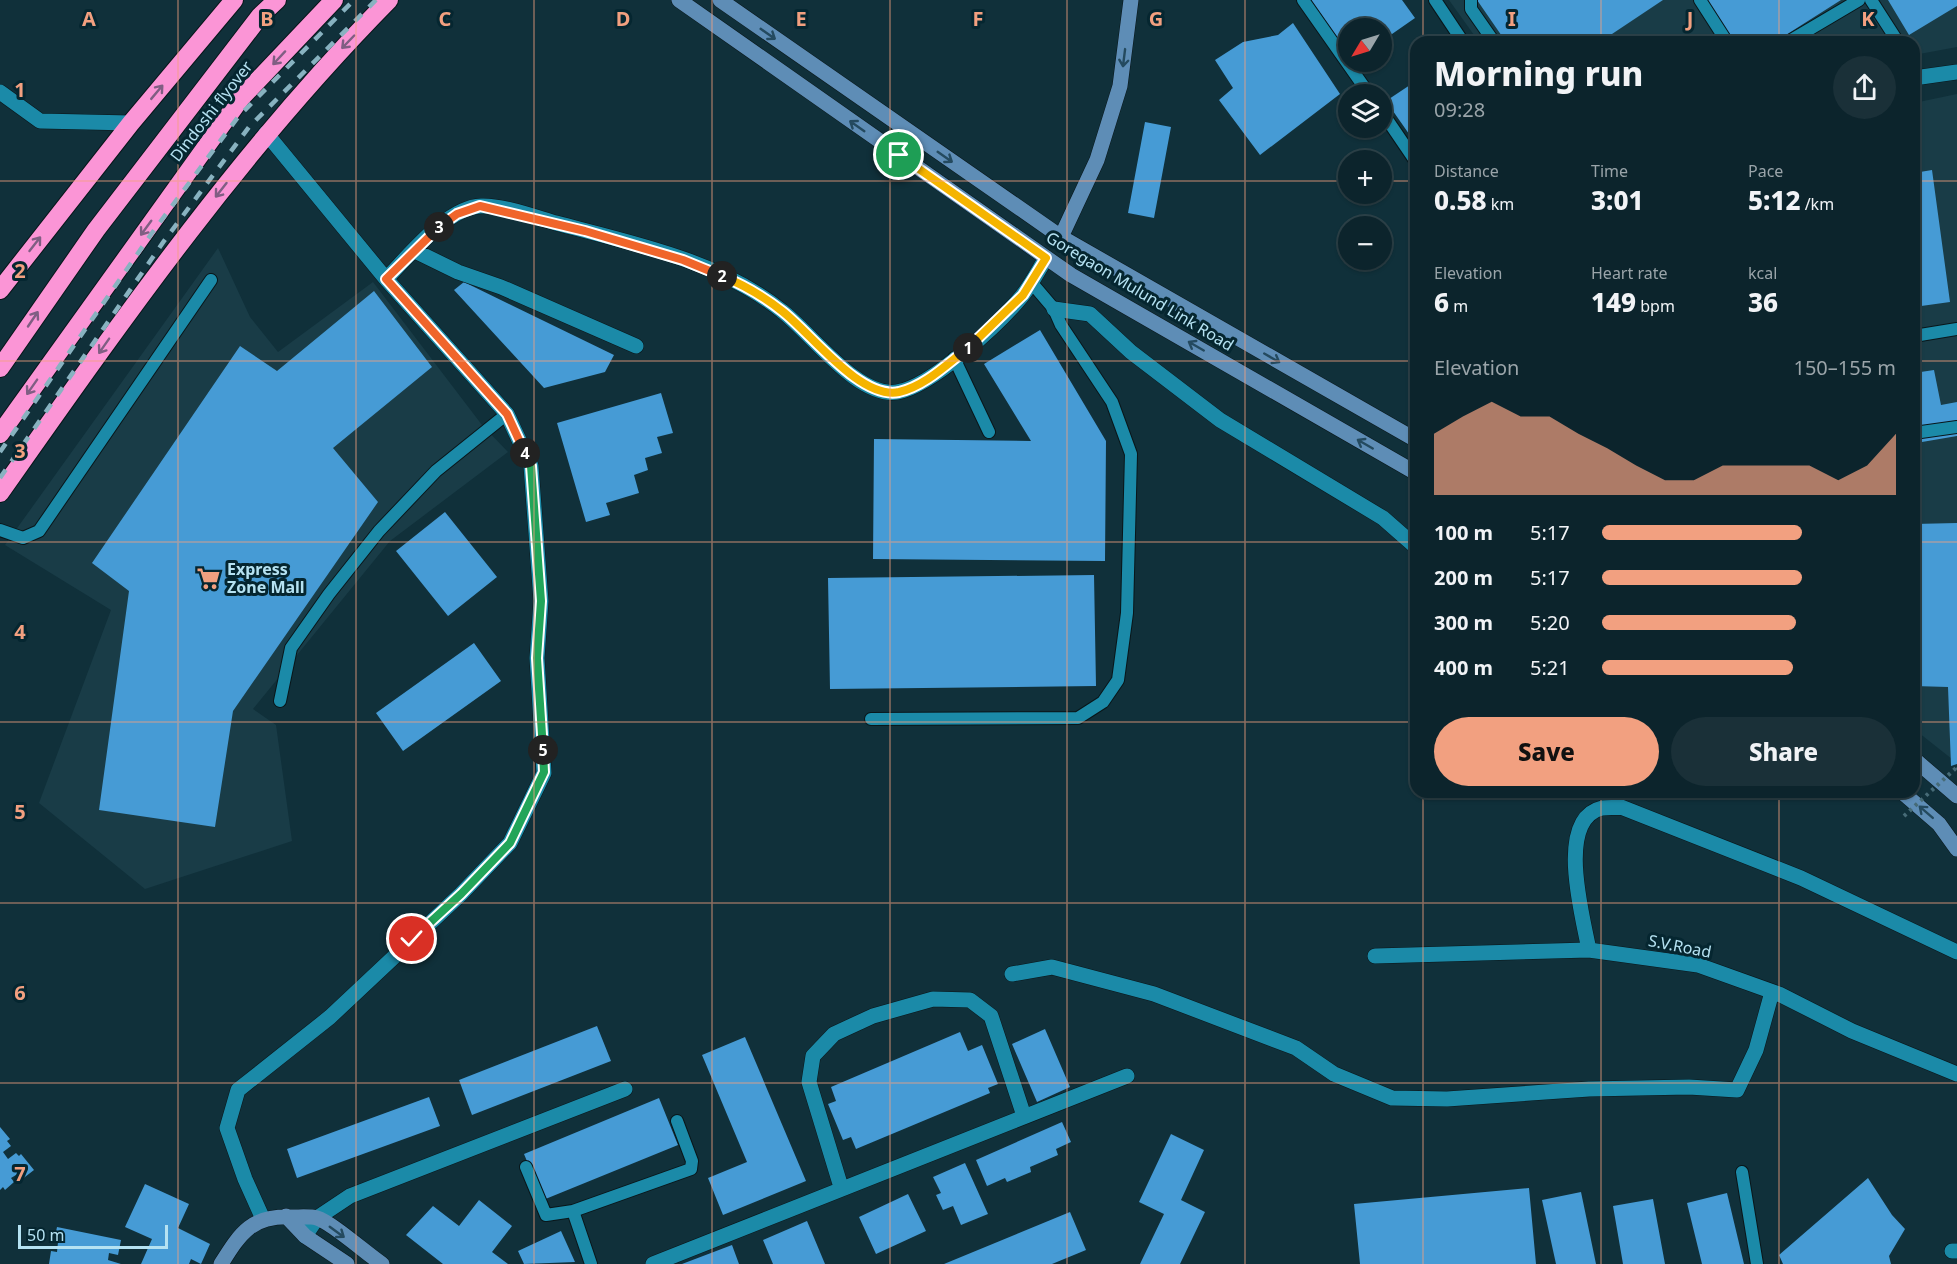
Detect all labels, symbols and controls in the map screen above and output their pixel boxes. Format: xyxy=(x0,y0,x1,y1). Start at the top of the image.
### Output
text: A xyxy=(82,5,96,32)
text: B xyxy=(260,5,274,32)
text: C xyxy=(439,5,452,32)
text: D xyxy=(616,5,630,32)
text: E xyxy=(795,5,807,32)
text: F xyxy=(973,5,983,32)
text: G xyxy=(1149,5,1163,32)
text: I xyxy=(1508,5,1516,32)
text: J xyxy=(1685,5,1693,32)
text: K xyxy=(1861,5,1875,32)
north arrow xyxy=(1338,18,1392,72)
map controls xyxy=(1338,18,1392,270)
one-way arrow xyxy=(759,28,775,40)
one-way arrow xyxy=(340,34,355,49)
one-way arrow xyxy=(1118,48,1129,67)
one-way arrow xyxy=(272,50,286,65)
text: Morning run xyxy=(1434,51,1643,96)
street label: Dindoshi flyover xyxy=(165,56,257,166)
button: share xyxy=(1833,56,1896,119)
text: 1 xyxy=(14,76,26,103)
button: layers xyxy=(1338,84,1392,138)
one-way arrow xyxy=(150,85,164,100)
text: 09:28 xyxy=(1434,96,1485,123)
one-way arrow xyxy=(850,119,866,132)
pin xyxy=(873,129,924,180)
icon: arrive xyxy=(882,138,915,171)
button: + xyxy=(1338,150,1392,204)
one-way arrow xyxy=(937,151,953,163)
text: Distance xyxy=(1434,160,1499,182)
text: Time xyxy=(1591,160,1628,182)
text: Pace xyxy=(1748,160,1783,182)
one-way arrow xyxy=(215,182,228,198)
text: 0.58 xyxy=(1434,182,1487,218)
text: 3:01 xyxy=(1591,182,1644,218)
text: 5:12 xyxy=(1748,182,1801,218)
text: km xyxy=(1487,193,1514,215)
text: /km xyxy=(1801,193,1834,215)
pin: 3 xyxy=(424,212,454,242)
text: 3 xyxy=(434,216,444,238)
button: − xyxy=(1338,216,1392,270)
one-way arrow xyxy=(140,219,152,235)
street label: Goregaon Mulund Link Road xyxy=(1042,226,1238,356)
one-way arrow xyxy=(29,236,42,252)
text: 2 xyxy=(14,257,26,284)
pin: 2 xyxy=(707,261,737,291)
text: Elevation xyxy=(1434,262,1502,284)
text: Heart rate xyxy=(1591,262,1667,284)
text: kcal xyxy=(1748,262,1777,284)
text: 2 xyxy=(717,265,727,287)
text: 6 xyxy=(1434,284,1449,320)
text: 149 xyxy=(1591,284,1636,320)
text: 36 xyxy=(1748,284,1778,320)
text: m xyxy=(1449,295,1468,317)
text: bpm xyxy=(1636,295,1675,317)
one-way arrow xyxy=(27,312,39,328)
pin: 1 xyxy=(953,333,983,363)
one-way arrow xyxy=(98,337,110,353)
text: 1 xyxy=(963,337,973,359)
one-way arrow xyxy=(1188,340,1205,352)
one-way arrow xyxy=(1263,352,1280,364)
text: Elevation xyxy=(1434,354,1519,381)
text: 150–155 m xyxy=(1793,354,1896,381)
one-way arrow xyxy=(26,378,38,394)
text: 3 xyxy=(14,437,26,464)
one-way arrow xyxy=(1357,437,1374,449)
pin: 4 xyxy=(510,438,540,468)
text: 4 xyxy=(520,442,530,464)
text: 100 m xyxy=(1434,519,1493,546)
text: 5:17 xyxy=(1530,519,1570,546)
place label: Express Zone Mall xyxy=(227,558,305,598)
text: 200 m xyxy=(1434,564,1493,591)
text: 5:17 xyxy=(1530,564,1570,591)
supermarket icon: Express Zone Mall xyxy=(196,565,222,591)
text: 300 m xyxy=(1434,609,1493,636)
text: 5:20 xyxy=(1530,609,1570,636)
text: 4 xyxy=(14,618,26,645)
text: 400 m xyxy=(1434,654,1493,681)
text: 5:21 xyxy=(1530,654,1570,681)
button: Save xyxy=(1434,717,1659,786)
button: Share xyxy=(1671,717,1896,786)
pin: 5 xyxy=(528,735,558,765)
text: 5 xyxy=(538,739,548,761)
text: 5 xyxy=(14,798,26,825)
one-way arrow xyxy=(1918,805,1933,819)
pin xyxy=(386,913,437,964)
icon: check xyxy=(395,922,428,955)
street label: S.V.Road xyxy=(1647,929,1713,963)
text: 6 xyxy=(14,979,26,1006)
text: 7 xyxy=(14,1160,26,1187)
scale bar xyxy=(18,1222,168,1250)
text: 50 m xyxy=(27,1224,64,1246)
one-way arrow xyxy=(328,1226,344,1238)

